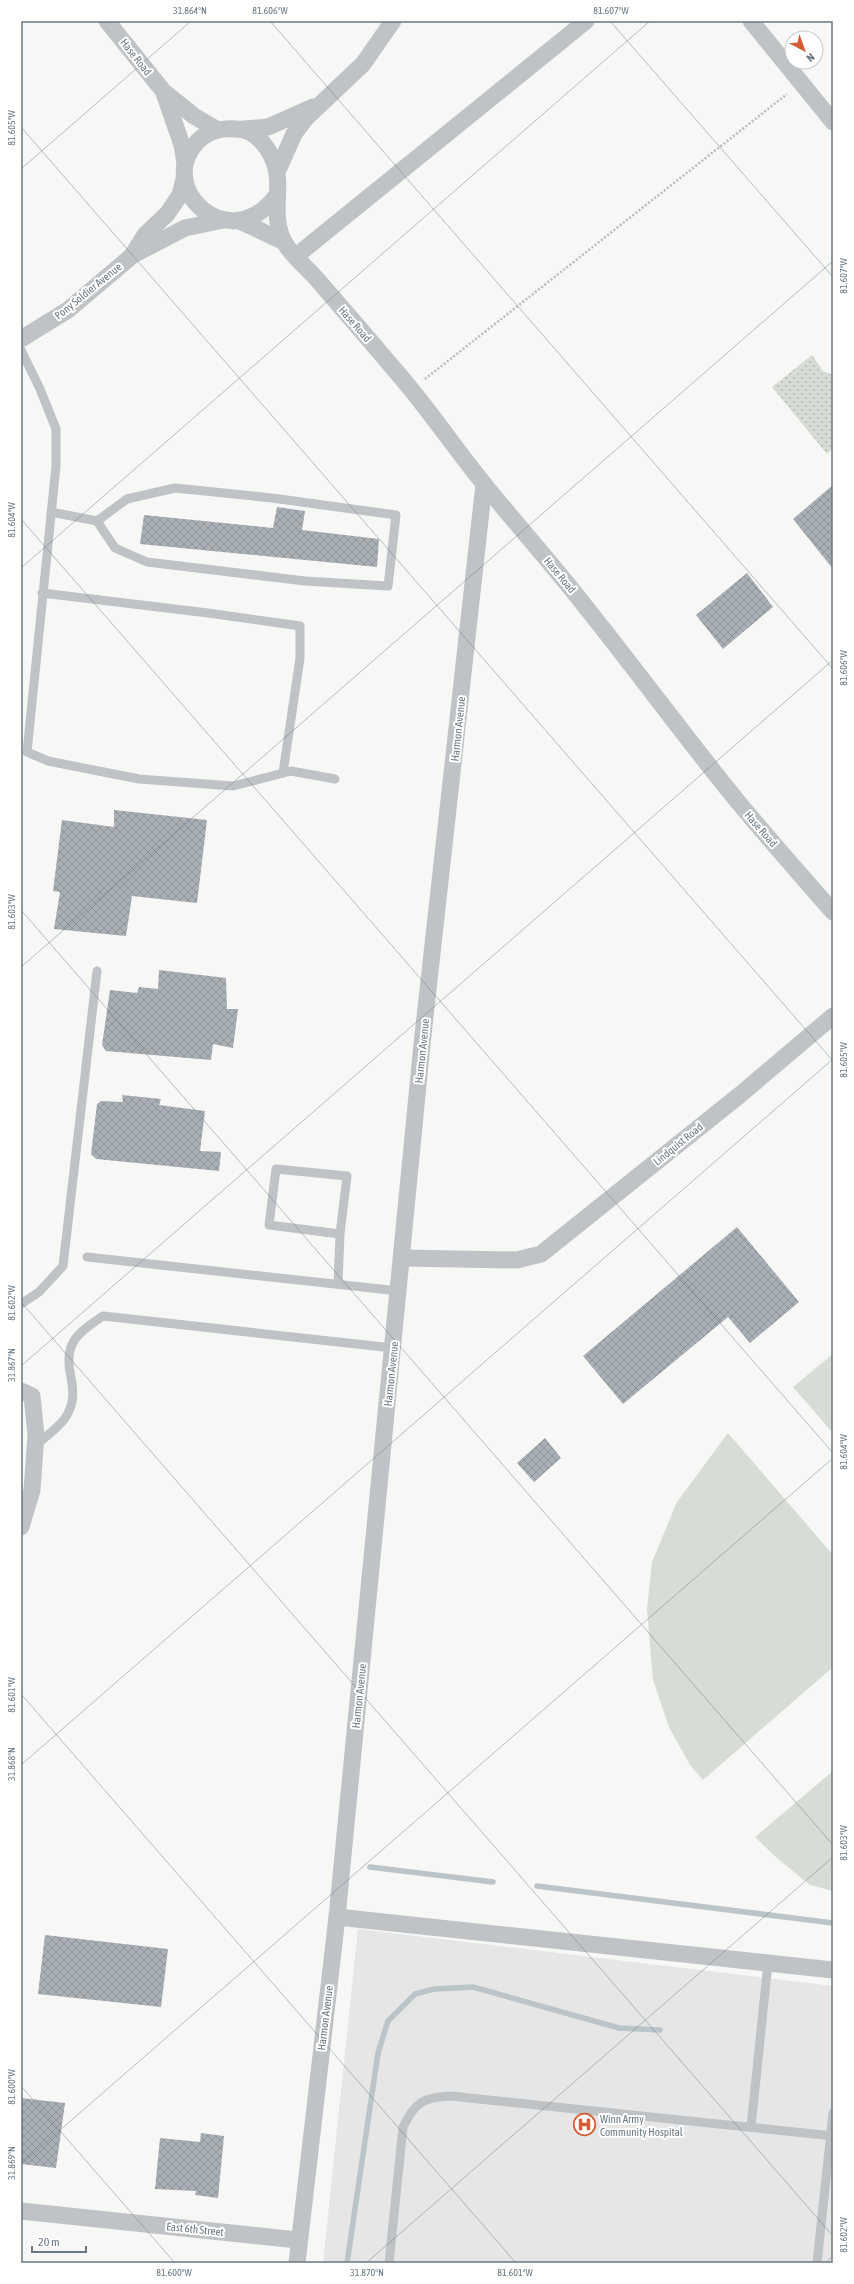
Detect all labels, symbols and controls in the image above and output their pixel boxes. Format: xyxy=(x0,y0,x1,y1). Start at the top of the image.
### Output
text: 31.864°N xyxy=(173,5,207,16)
text: 81.606°W xyxy=(252,5,288,16)
text: 81.607°W xyxy=(593,5,629,16)
north arrow xyxy=(784,30,824,70)
street label: Hase Road xyxy=(118,36,154,78)
text: N xyxy=(804,51,817,64)
text: 81.605°W xyxy=(6,110,17,146)
text: 81.607°W xyxy=(838,258,849,294)
street label: Pony Soldier Avenue xyxy=(52,260,124,322)
street label: Hase Road xyxy=(336,304,374,344)
text: 81.604°W xyxy=(6,502,17,538)
street label: Hase Road xyxy=(542,555,578,595)
text: 81.606°W xyxy=(838,650,849,686)
street label: Harmon Avenue xyxy=(449,696,467,762)
street label: Hase Road xyxy=(742,809,780,849)
text: 81.603°W xyxy=(6,894,17,930)
street label: Harmon Avenue xyxy=(413,1018,431,1084)
text: 81.605°W xyxy=(838,1042,849,1078)
street label: Lindquist Road xyxy=(651,1120,705,1168)
text: 81.602°W xyxy=(6,1285,17,1321)
street label: Harmon Avenue xyxy=(382,1341,400,1407)
text: 31.867°N xyxy=(6,1348,17,1382)
text: 81.604°W xyxy=(838,1434,849,1470)
street label: Harmon Avenue xyxy=(350,1663,368,1729)
text: 81.601°W xyxy=(6,1677,17,1713)
text: 31.868°N xyxy=(6,1747,17,1781)
text: 81.603°W xyxy=(838,1825,849,1861)
street label: Harmon Avenue xyxy=(315,1985,335,2051)
text: 81.600°W xyxy=(6,2069,17,2105)
hospital icon: Winn Army Community Hospital xyxy=(572,2112,598,2138)
place label: Winn Army Community Hospital xyxy=(600,2113,683,2138)
text: 31.869°N xyxy=(6,2146,17,2180)
text: 81.602°W xyxy=(838,2217,849,2253)
street label: East 6th Street xyxy=(166,2220,224,2238)
scale bar xyxy=(32,2228,86,2254)
text: 20 m xyxy=(38,2235,60,2249)
text: 81.600°W xyxy=(156,2267,192,2278)
text: 31.870°N xyxy=(350,2267,384,2278)
text: 81.601°W xyxy=(497,2267,533,2278)

